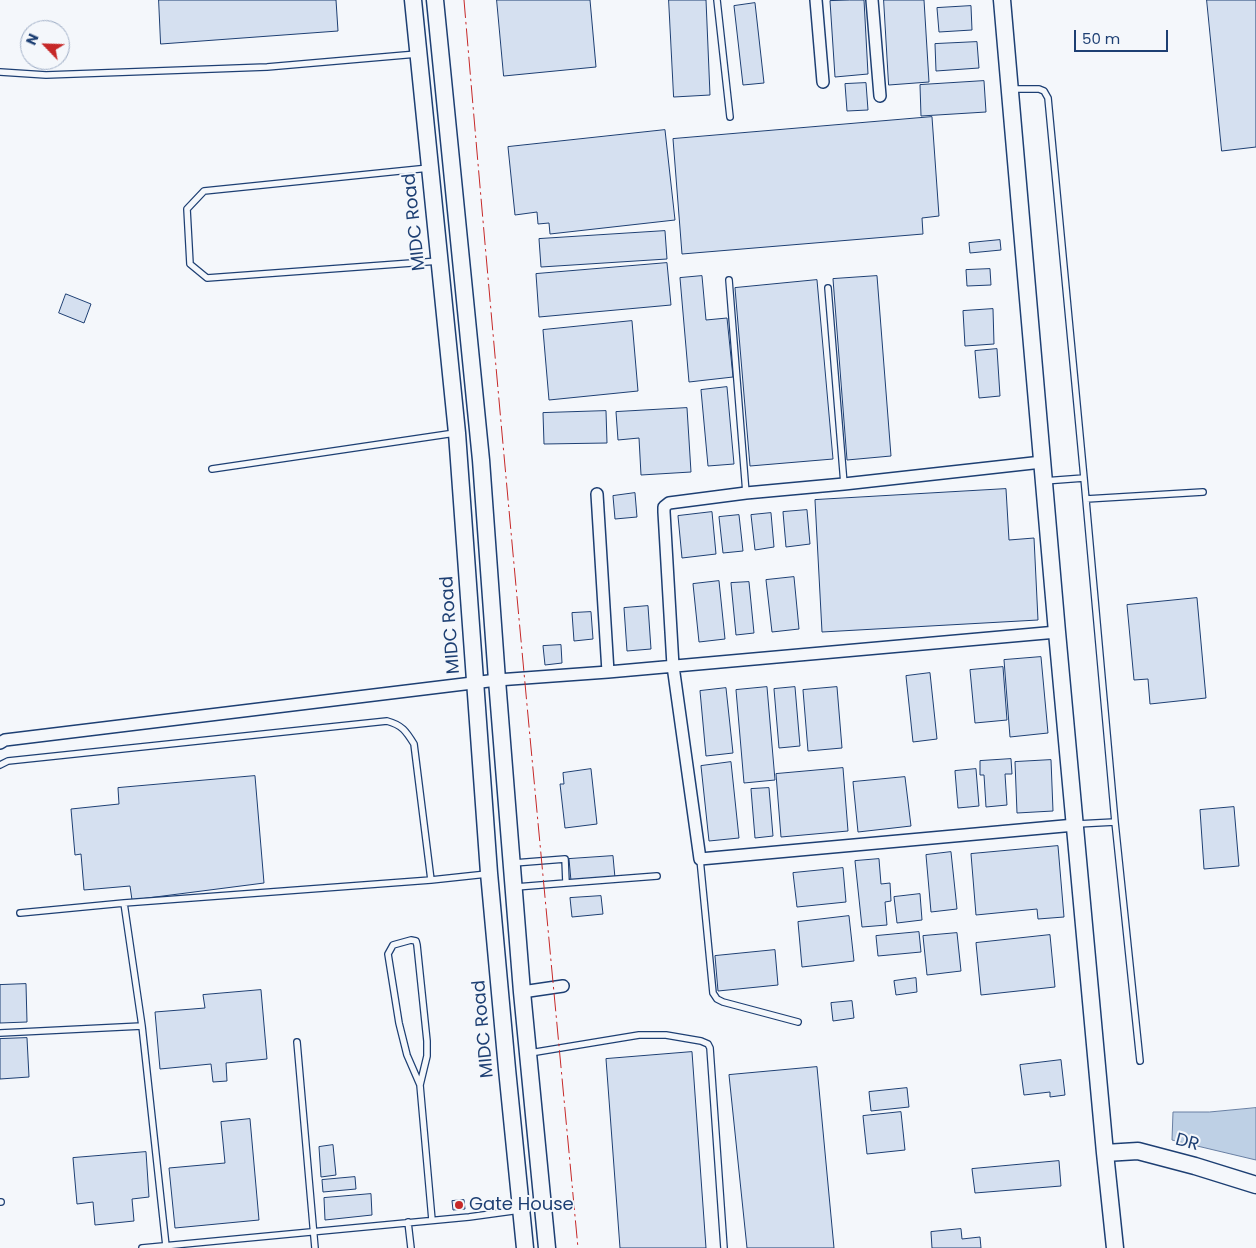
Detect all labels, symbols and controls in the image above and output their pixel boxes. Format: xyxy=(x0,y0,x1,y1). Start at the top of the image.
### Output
north arrow xyxy=(20,20,70,70)
scale bar xyxy=(1076,20,1170,52)
text: 50 m xyxy=(1082,28,1120,49)
text: N xyxy=(21,30,43,48)
street label: MIDC Road xyxy=(399,172,431,272)
street label: MIDC Road xyxy=(437,575,465,675)
street label: MIDC Road xyxy=(469,979,499,1079)
street label: DR xyxy=(1173,1130,1201,1156)
place label: Gate House xyxy=(469,1194,574,1216)
marker: Gate House xyxy=(453,1199,465,1211)

